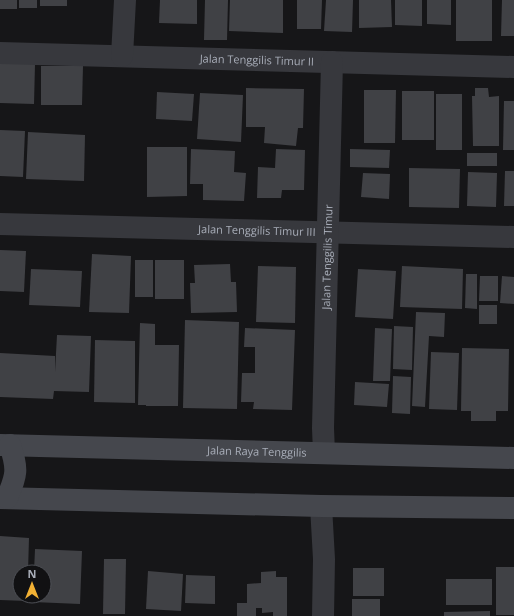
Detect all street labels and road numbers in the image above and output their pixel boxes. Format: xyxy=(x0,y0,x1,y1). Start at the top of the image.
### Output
street label: Jalan Tenggilis Timur II xyxy=(199,50,314,69)
street label: Jalan Tenggilis Timur xyxy=(318,204,336,311)
street label: Jalan Tenggilis Timur III xyxy=(197,221,316,239)
street label: Jalan Raya Tenggilis xyxy=(206,442,307,460)

